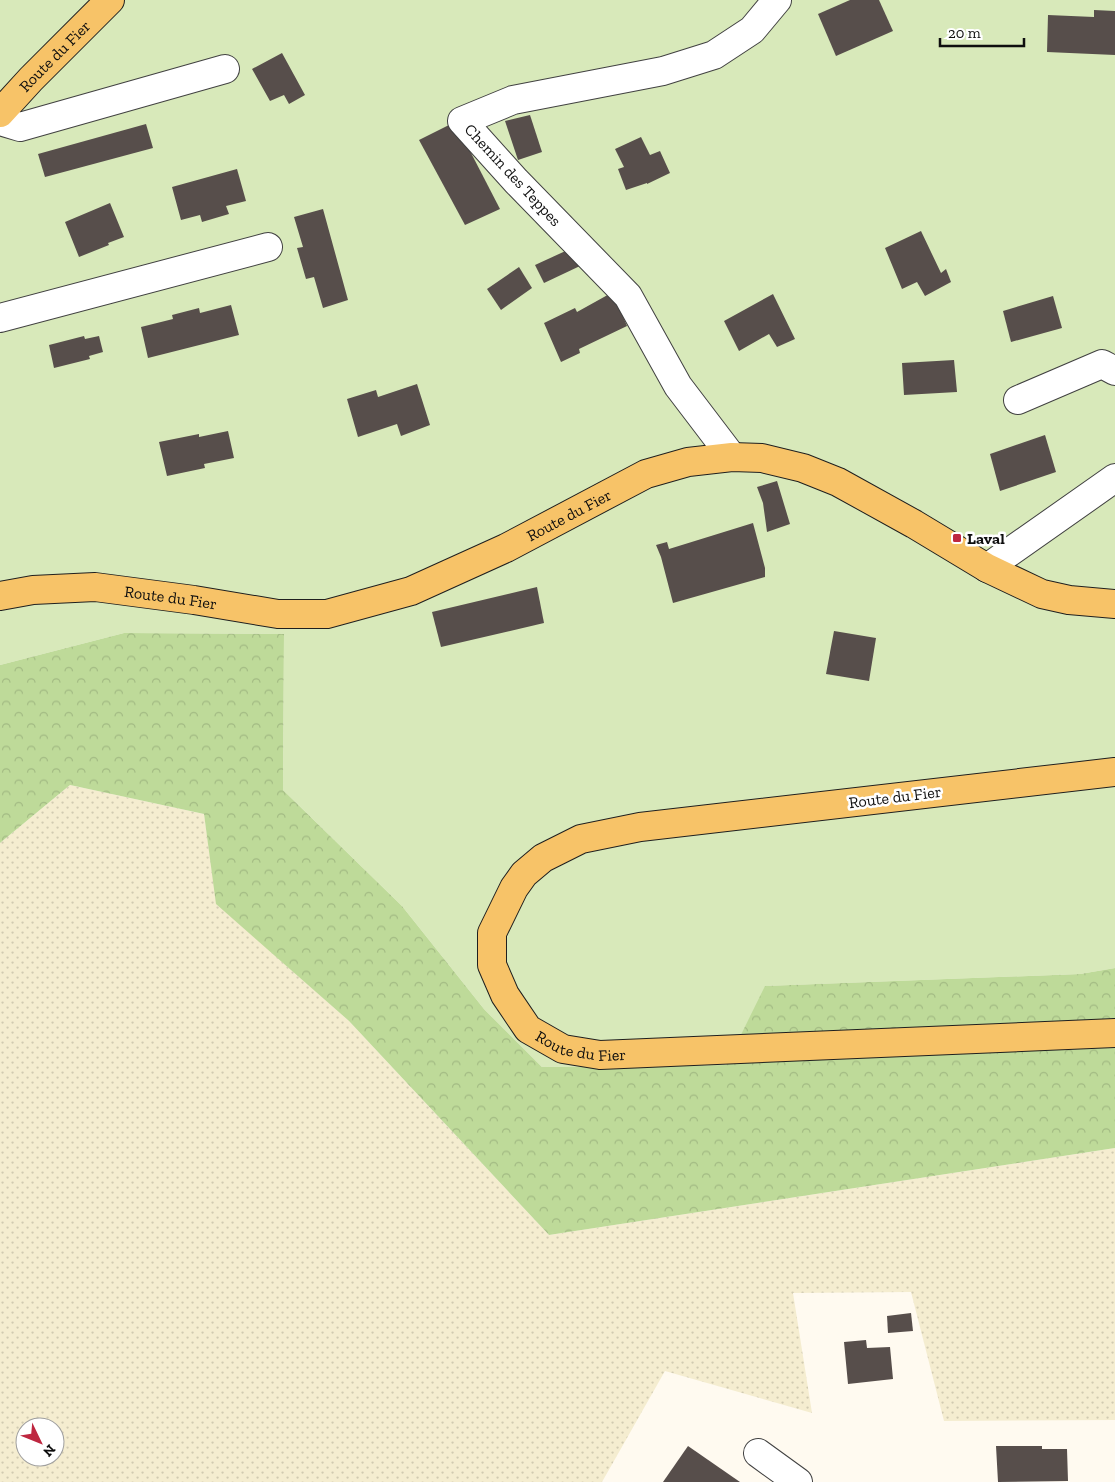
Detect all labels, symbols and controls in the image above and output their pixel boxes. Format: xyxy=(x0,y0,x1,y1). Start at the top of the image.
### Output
scale bar xyxy=(940,15,1024,47)
street label: Route du Fier xyxy=(15,16,94,95)
text: 20 m xyxy=(948,24,981,42)
street label: Chemin des Teppes xyxy=(461,120,565,230)
street label: Route du Fier xyxy=(523,485,615,545)
place label: Laval xyxy=(967,529,1005,548)
marker: Laval xyxy=(951,532,963,544)
street label: Route du Fier xyxy=(123,581,219,613)
street label: Route du Fier xyxy=(848,782,943,812)
street label: Route du Fier xyxy=(533,1026,627,1065)
north arrow xyxy=(15,1417,65,1467)
text: N xyxy=(39,1441,59,1460)

